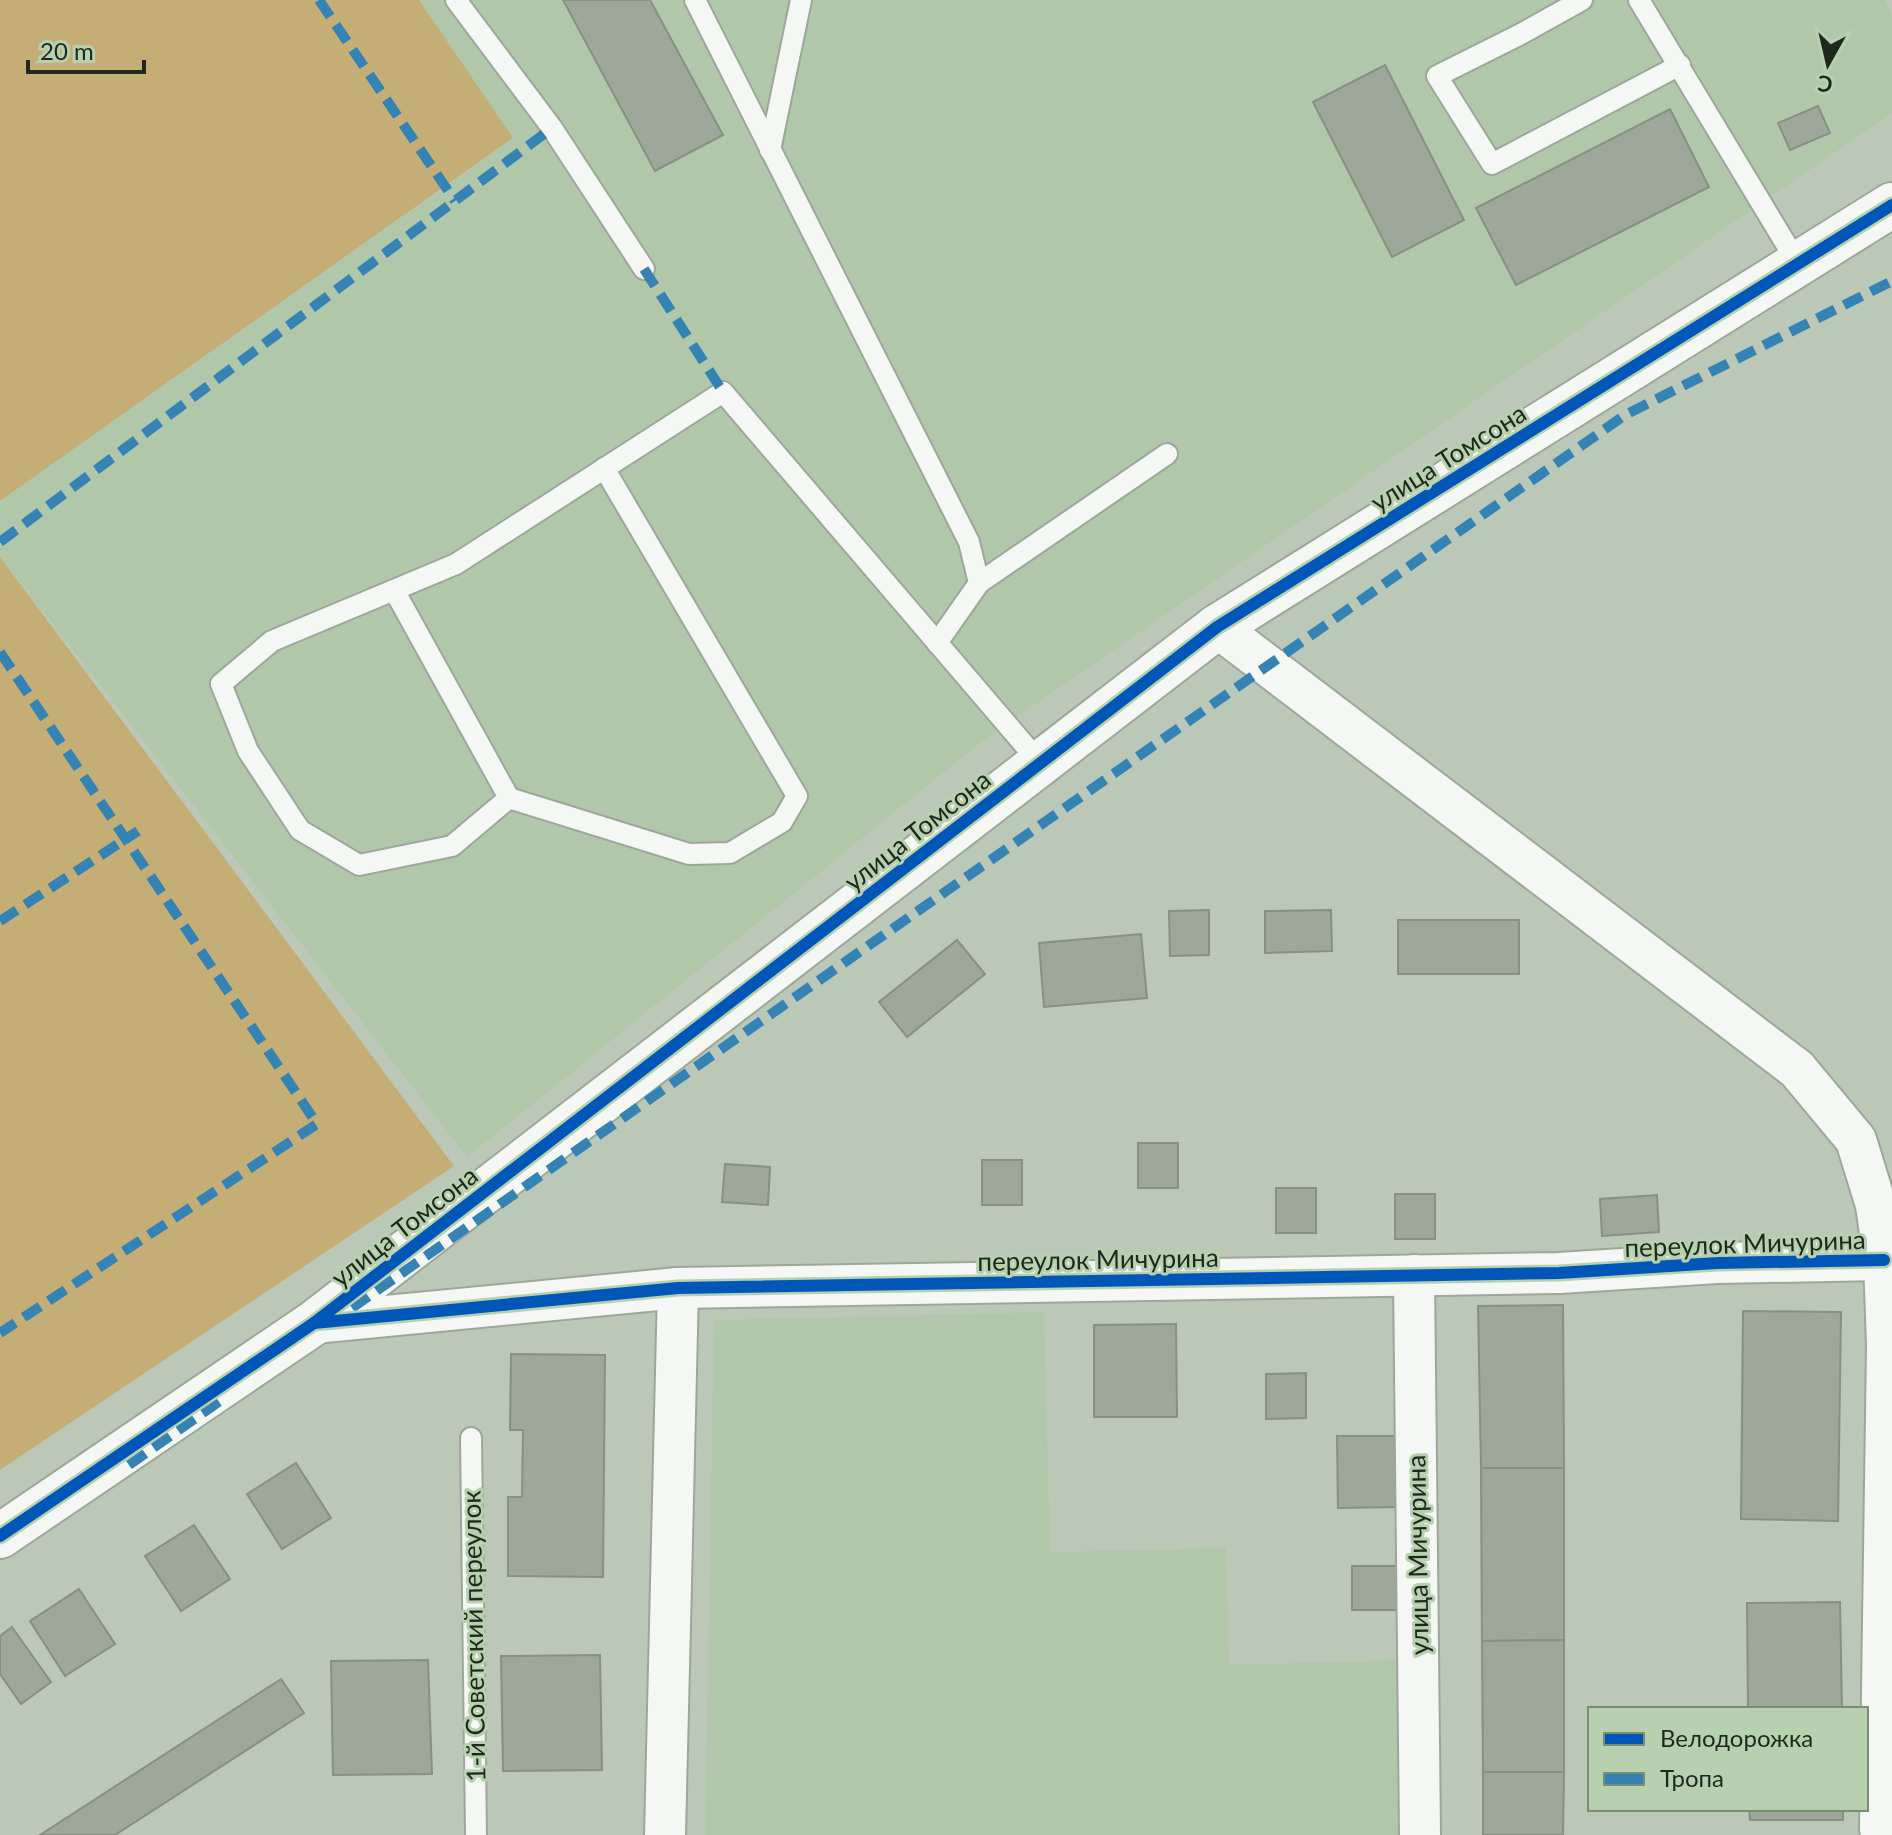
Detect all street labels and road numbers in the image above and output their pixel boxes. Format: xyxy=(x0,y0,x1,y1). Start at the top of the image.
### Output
street label: улица Томсона xyxy=(1364,396,1532,518)
street label: улица Томсона xyxy=(837,763,997,897)
street label: улица Томсона xyxy=(324,1159,484,1293)
street label: переулок Мичурина xyxy=(1624,1223,1866,1263)
street label: переулок Мичурина xyxy=(977,1241,1219,1277)
street label: улица Мичурина xyxy=(1399,1455,1435,1655)
street label: 1-й Советский переулок xyxy=(454,1489,492,1782)

